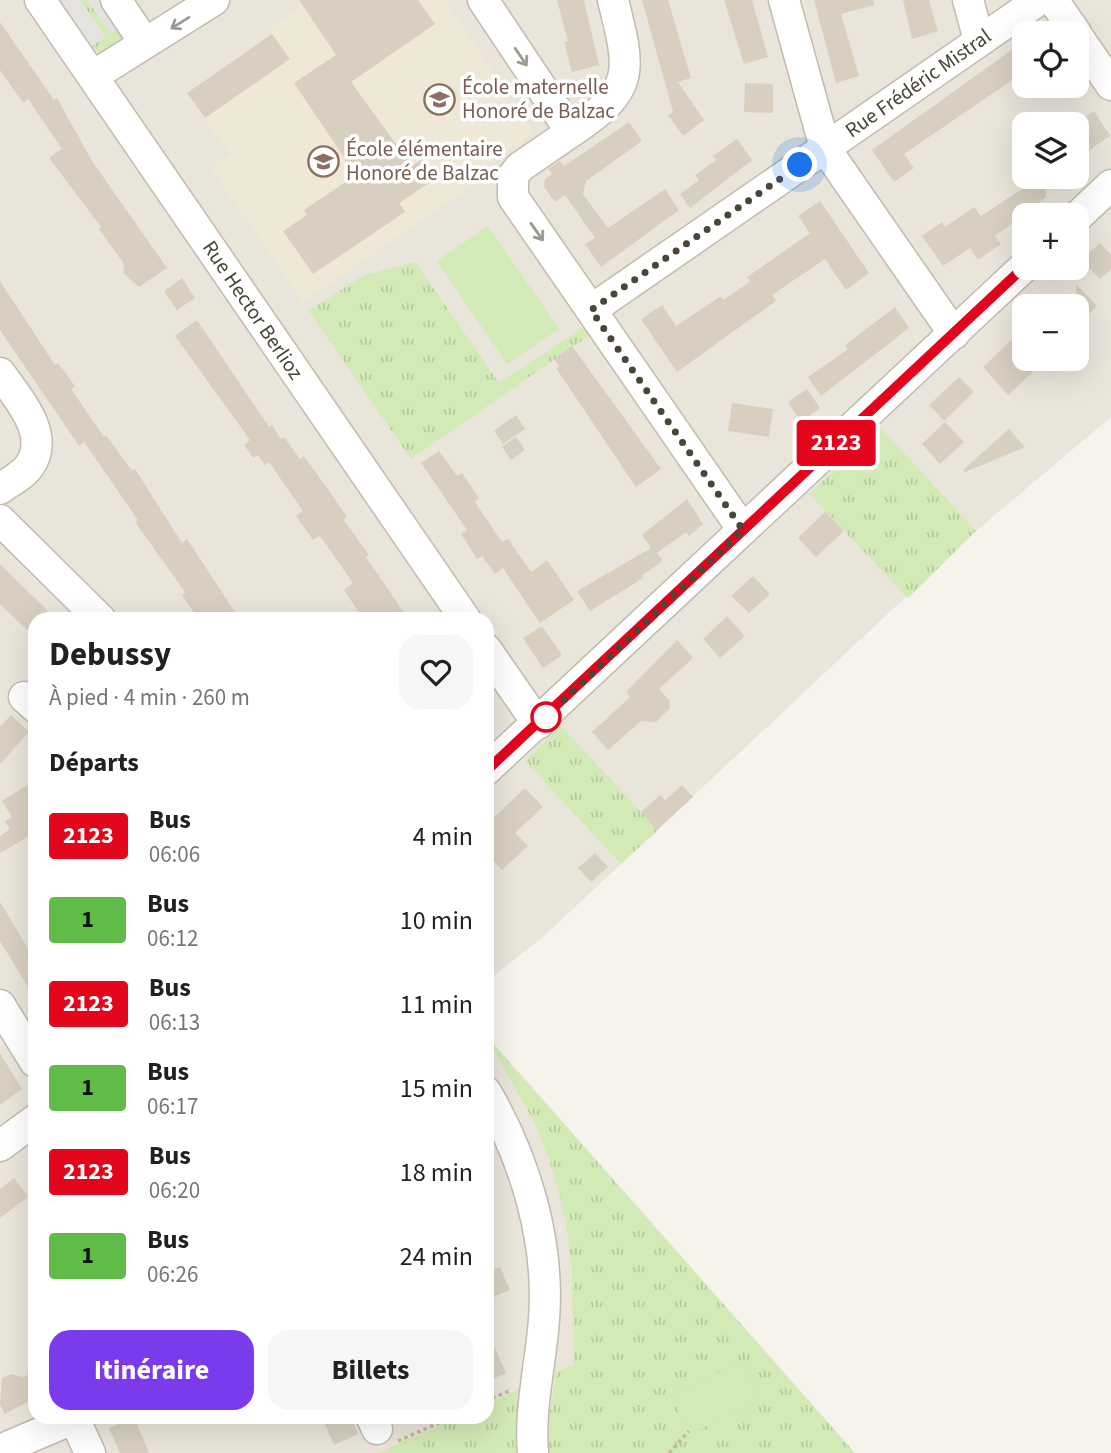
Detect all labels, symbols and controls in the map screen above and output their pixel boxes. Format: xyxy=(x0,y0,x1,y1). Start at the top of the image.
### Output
one-way arrow xyxy=(171,16,191,30)
street label: Rue Frédéric Mistral xyxy=(839,21,997,145)
map controls xyxy=(1012,21,1089,371)
button: locate xyxy=(1012,21,1089,98)
one-way arrow xyxy=(514,47,528,66)
place label: École maternelle Honoré de Balzac xyxy=(462,72,615,126)
school or university icon: École maternelle Honoré de Balzac xyxy=(422,82,456,116)
button: layers xyxy=(1012,112,1089,189)
place label: École élémentaire Honoré de Balzac xyxy=(346,134,503,188)
school or university icon: École élémentaire Honoré de Balzac xyxy=(306,144,340,178)
your location xyxy=(782,147,817,182)
button: + xyxy=(1012,203,1089,280)
one-way arrow xyxy=(530,222,544,241)
street label: Rue Hector Berlioz xyxy=(195,234,311,386)
button: − xyxy=(1012,294,1089,371)
line badge: 2123 xyxy=(787,420,885,466)
text: 2123 xyxy=(811,425,861,460)
text: Debussy xyxy=(49,631,171,678)
button: heart xyxy=(399,635,473,709)
text: À pied · 4 min · 260 m xyxy=(49,681,250,714)
unlabelled marker xyxy=(531,702,561,732)
text: Départs xyxy=(49,744,139,781)
text: Bus xyxy=(149,801,191,838)
text: 2123 xyxy=(63,818,114,853)
text: 4 min xyxy=(413,818,473,855)
text: 06:06 xyxy=(149,838,200,871)
text: Bus xyxy=(147,885,189,922)
text: 1 xyxy=(81,902,94,937)
text: 10 min xyxy=(400,902,473,939)
text: 06:12 xyxy=(147,922,198,955)
text: Bus xyxy=(149,969,191,1006)
text: 2123 xyxy=(63,986,114,1021)
text: 11 min xyxy=(400,986,473,1023)
text: 06:13 xyxy=(149,1006,200,1039)
text: Bus xyxy=(147,1053,189,1090)
text: 1 xyxy=(81,1070,94,1105)
text: 15 min xyxy=(400,1070,473,1107)
text: 06:17 xyxy=(147,1090,198,1123)
text: Bus xyxy=(149,1137,191,1174)
text: 2123 xyxy=(63,1154,114,1189)
text: 18 min xyxy=(400,1154,473,1191)
text: 06:20 xyxy=(149,1174,200,1207)
text: Bus xyxy=(147,1221,189,1258)
text: 1 xyxy=(81,1238,94,1273)
text: 24 min xyxy=(400,1238,473,1275)
text: 06:26 xyxy=(147,1258,198,1291)
button: Itinéraire xyxy=(49,1330,254,1410)
button: Billets xyxy=(268,1330,473,1410)

